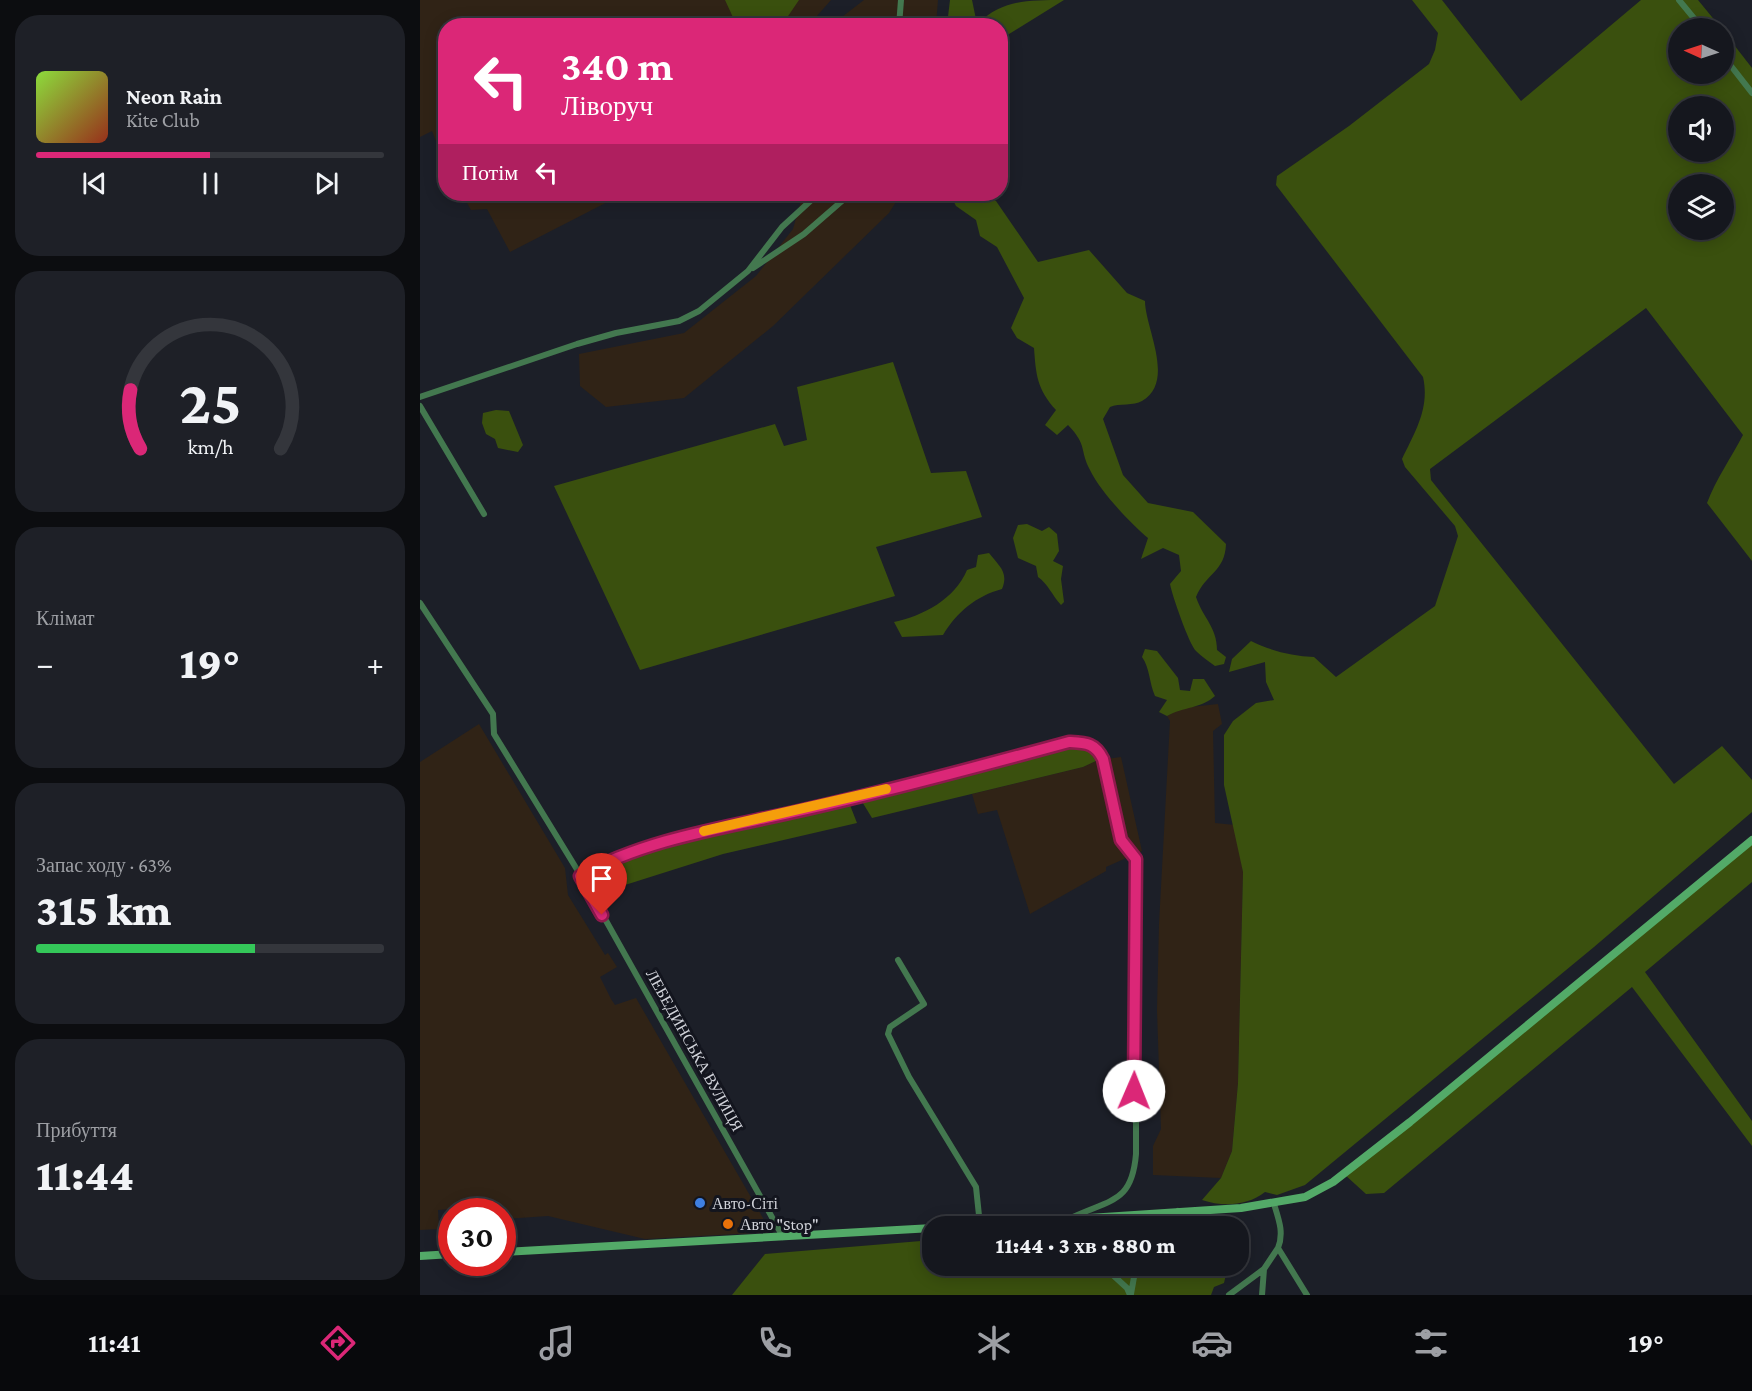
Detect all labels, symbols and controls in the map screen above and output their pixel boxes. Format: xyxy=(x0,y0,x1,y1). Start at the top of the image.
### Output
north arrow xyxy=(1668,18,1734,84)
map controls xyxy=(1668,18,1734,240)
icon: left xyxy=(462,42,540,120)
text: 340 m xyxy=(561,42,673,89)
text: Neon Rain xyxy=(126,84,222,109)
text: Ліворуч xyxy=(561,91,653,121)
button: sound xyxy=(1668,96,1734,162)
text: Kite Club xyxy=(126,109,200,131)
icon: left xyxy=(530,156,563,189)
text: Потім xyxy=(462,160,518,185)
icon: previous xyxy=(78,167,111,200)
icon: pause xyxy=(194,167,227,200)
icon: next xyxy=(310,167,343,200)
button: layers xyxy=(1668,174,1734,240)
text: 25 xyxy=(179,367,241,436)
text: km/h xyxy=(187,435,234,459)
text: Клімат xyxy=(36,607,95,629)
text: 19° xyxy=(180,638,240,688)
text: − xyxy=(36,645,53,682)
text: + xyxy=(367,645,384,682)
pin xyxy=(576,853,627,915)
text: Запас ходу · 63% xyxy=(36,854,172,876)
icon: arrive xyxy=(585,862,618,895)
text: 315 km xyxy=(36,885,171,935)
street label: ЛЕБЕДИНСЬКА ВУЛИЦЯ xyxy=(642,966,746,1135)
position arrow xyxy=(1102,1059,1166,1123)
text: Прибуття xyxy=(36,1119,117,1141)
text: 11:44 xyxy=(36,1150,134,1200)
place label: Авто-Сіті xyxy=(712,1195,778,1212)
marker: Авто-Сіті xyxy=(693,1196,707,1210)
speed limit sign: 30 xyxy=(438,1198,516,1276)
place label: Авто "Stop" xyxy=(740,1216,819,1234)
marker: Авто "Stop" xyxy=(721,1217,735,1231)
text: 11:44 · 3 хв · 880 m xyxy=(996,1233,1175,1258)
icon: directions xyxy=(317,1322,359,1364)
icon: music xyxy=(536,1322,578,1364)
icon: phone xyxy=(754,1322,796,1364)
icon: climate xyxy=(973,1322,1015,1364)
icon: car xyxy=(1191,1322,1233,1364)
icon: filters xyxy=(1410,1322,1452,1364)
text: 11:41 xyxy=(88,1328,141,1358)
text: 19° xyxy=(1628,1328,1664,1358)

